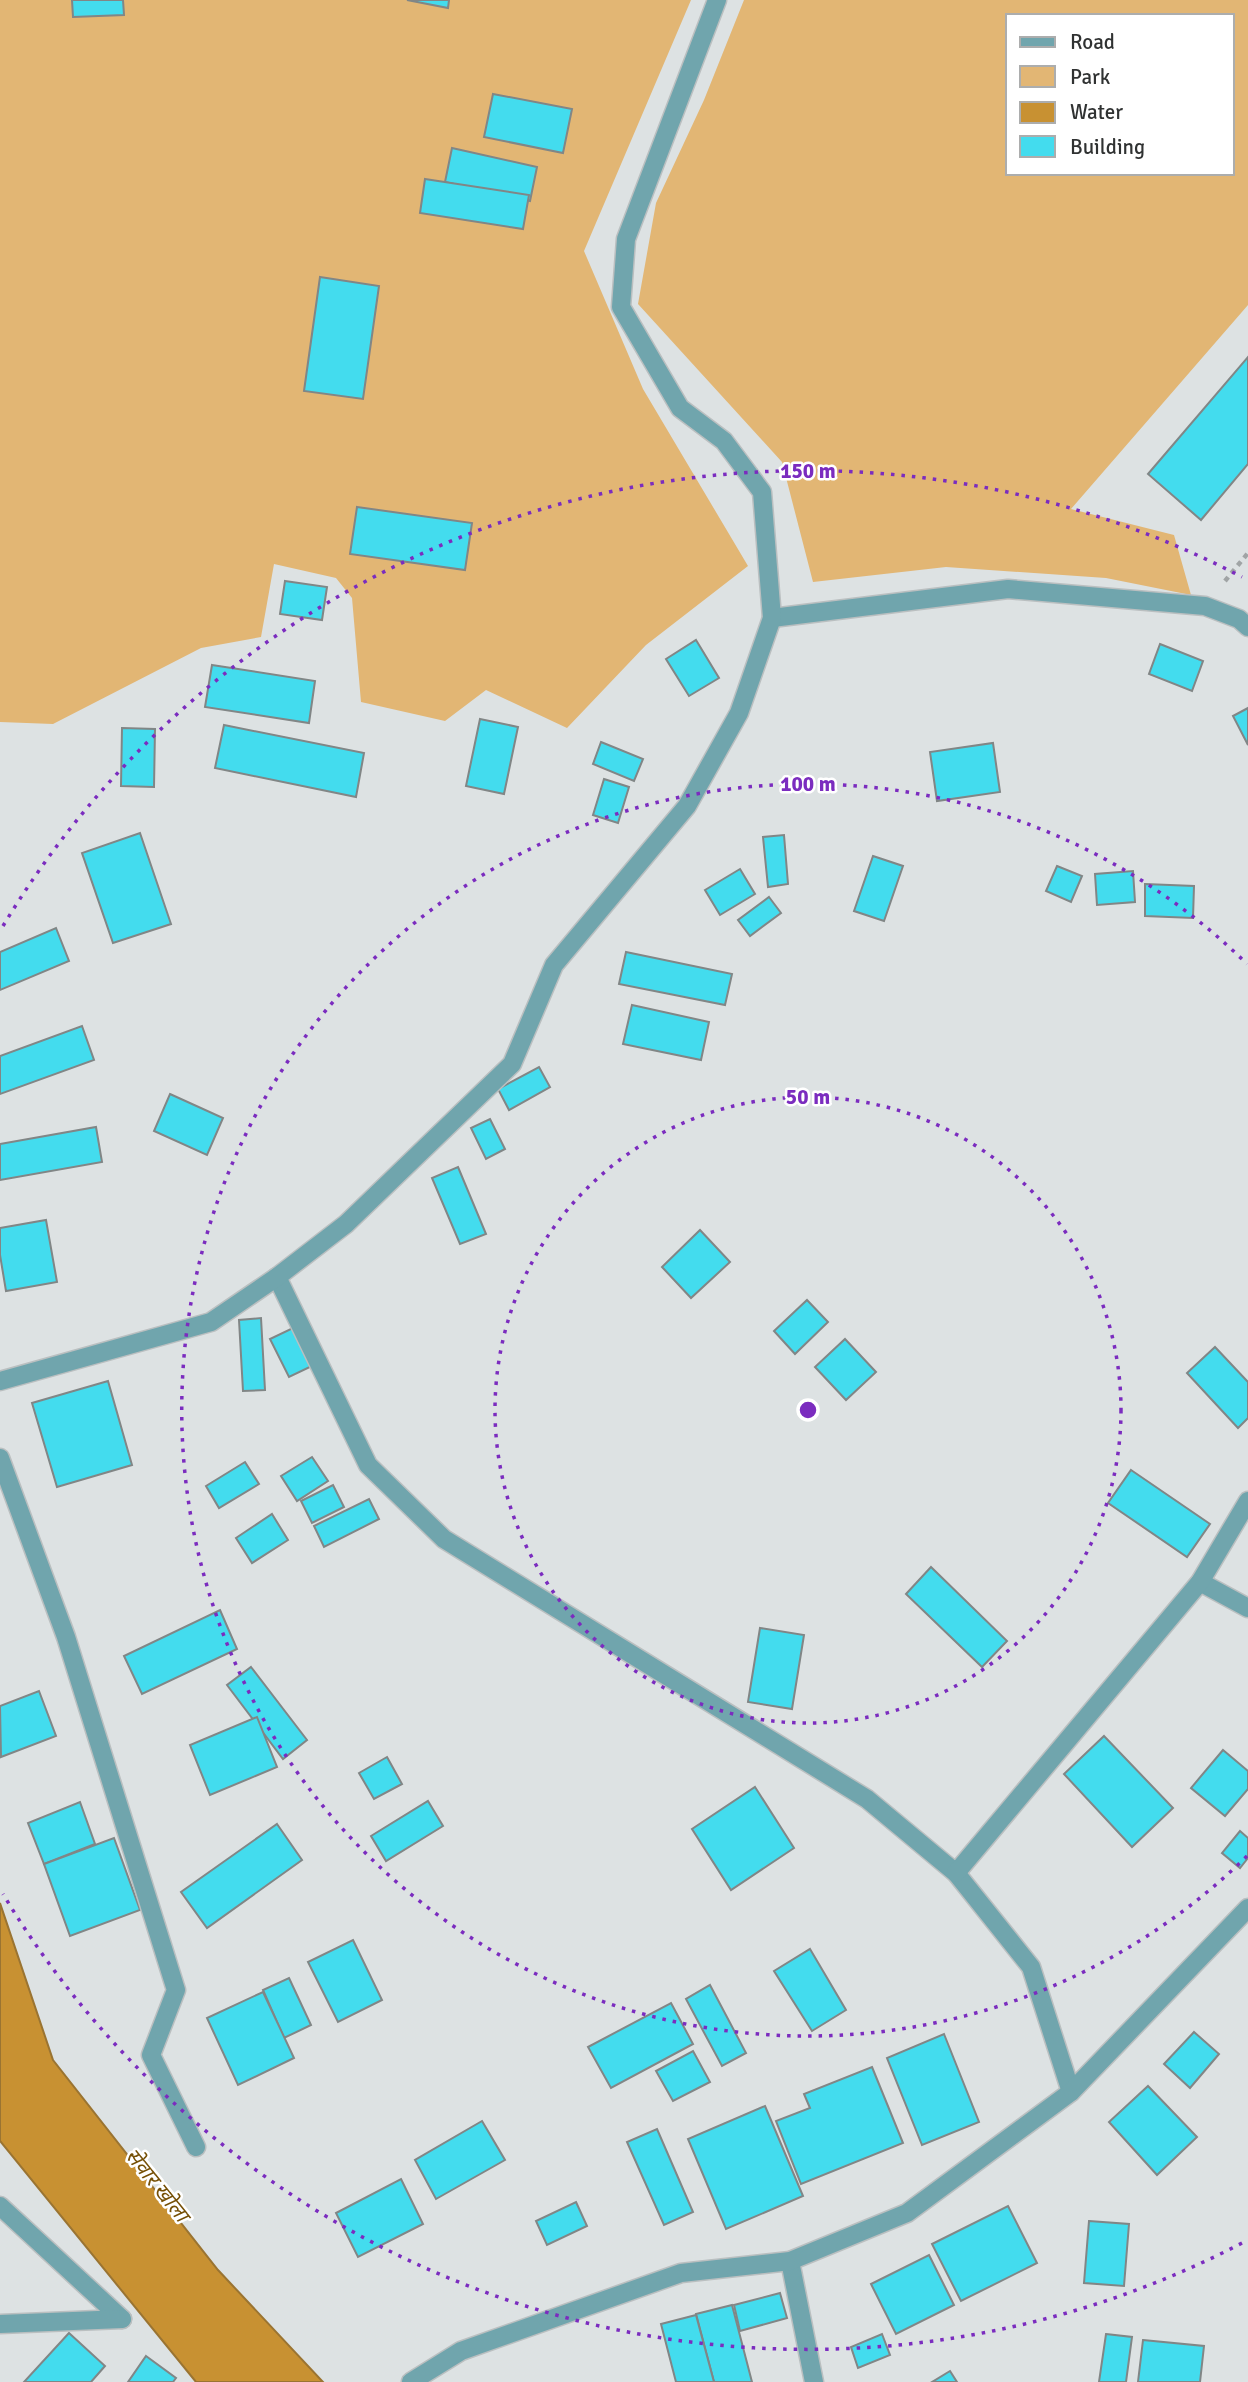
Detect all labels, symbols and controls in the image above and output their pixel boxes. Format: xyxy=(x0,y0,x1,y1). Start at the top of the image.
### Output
legend xyxy=(1006,14,1234,175)
text: Road xyxy=(1070,29,1115,55)
text: Park xyxy=(1070,64,1111,90)
text: Water xyxy=(1070,99,1123,125)
text: Building xyxy=(1070,134,1145,160)
text: 150 m xyxy=(780,458,836,484)
text: 100 m xyxy=(780,771,836,797)
text: 50 m xyxy=(786,1084,830,1110)
centre of rings xyxy=(796,1398,820,1422)
water label: सेवार खोला xyxy=(120,2143,197,2230)

